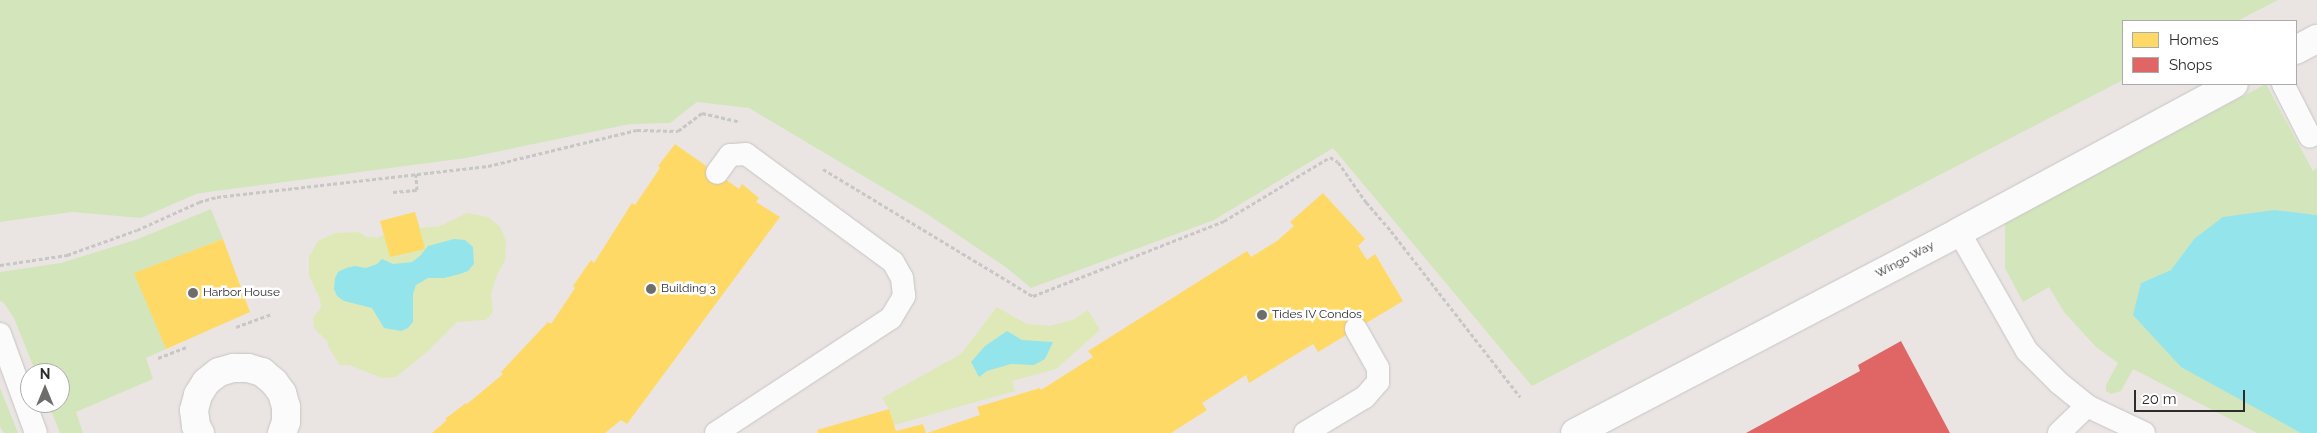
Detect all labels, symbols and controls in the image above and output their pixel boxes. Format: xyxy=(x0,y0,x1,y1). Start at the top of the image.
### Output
legend xyxy=(2122,20,2297,85)
text: Homes xyxy=(2169,31,2219,49)
text: Shops xyxy=(2169,56,2212,74)
street label: Wingo Way xyxy=(1873,238,1937,282)
place label: Building 3 xyxy=(661,282,716,296)
marker: Building 3 xyxy=(645,283,657,295)
place label: Harbor House xyxy=(203,286,280,300)
marker: Harbor House xyxy=(187,287,199,299)
place label: Tides IV Condos xyxy=(1272,308,1362,322)
marker: Tides IV Condos xyxy=(1256,309,1268,321)
north arrow xyxy=(20,363,70,413)
text: N xyxy=(40,366,50,382)
scale bar xyxy=(2137,380,2248,412)
text: 20 m xyxy=(2142,390,2177,408)

